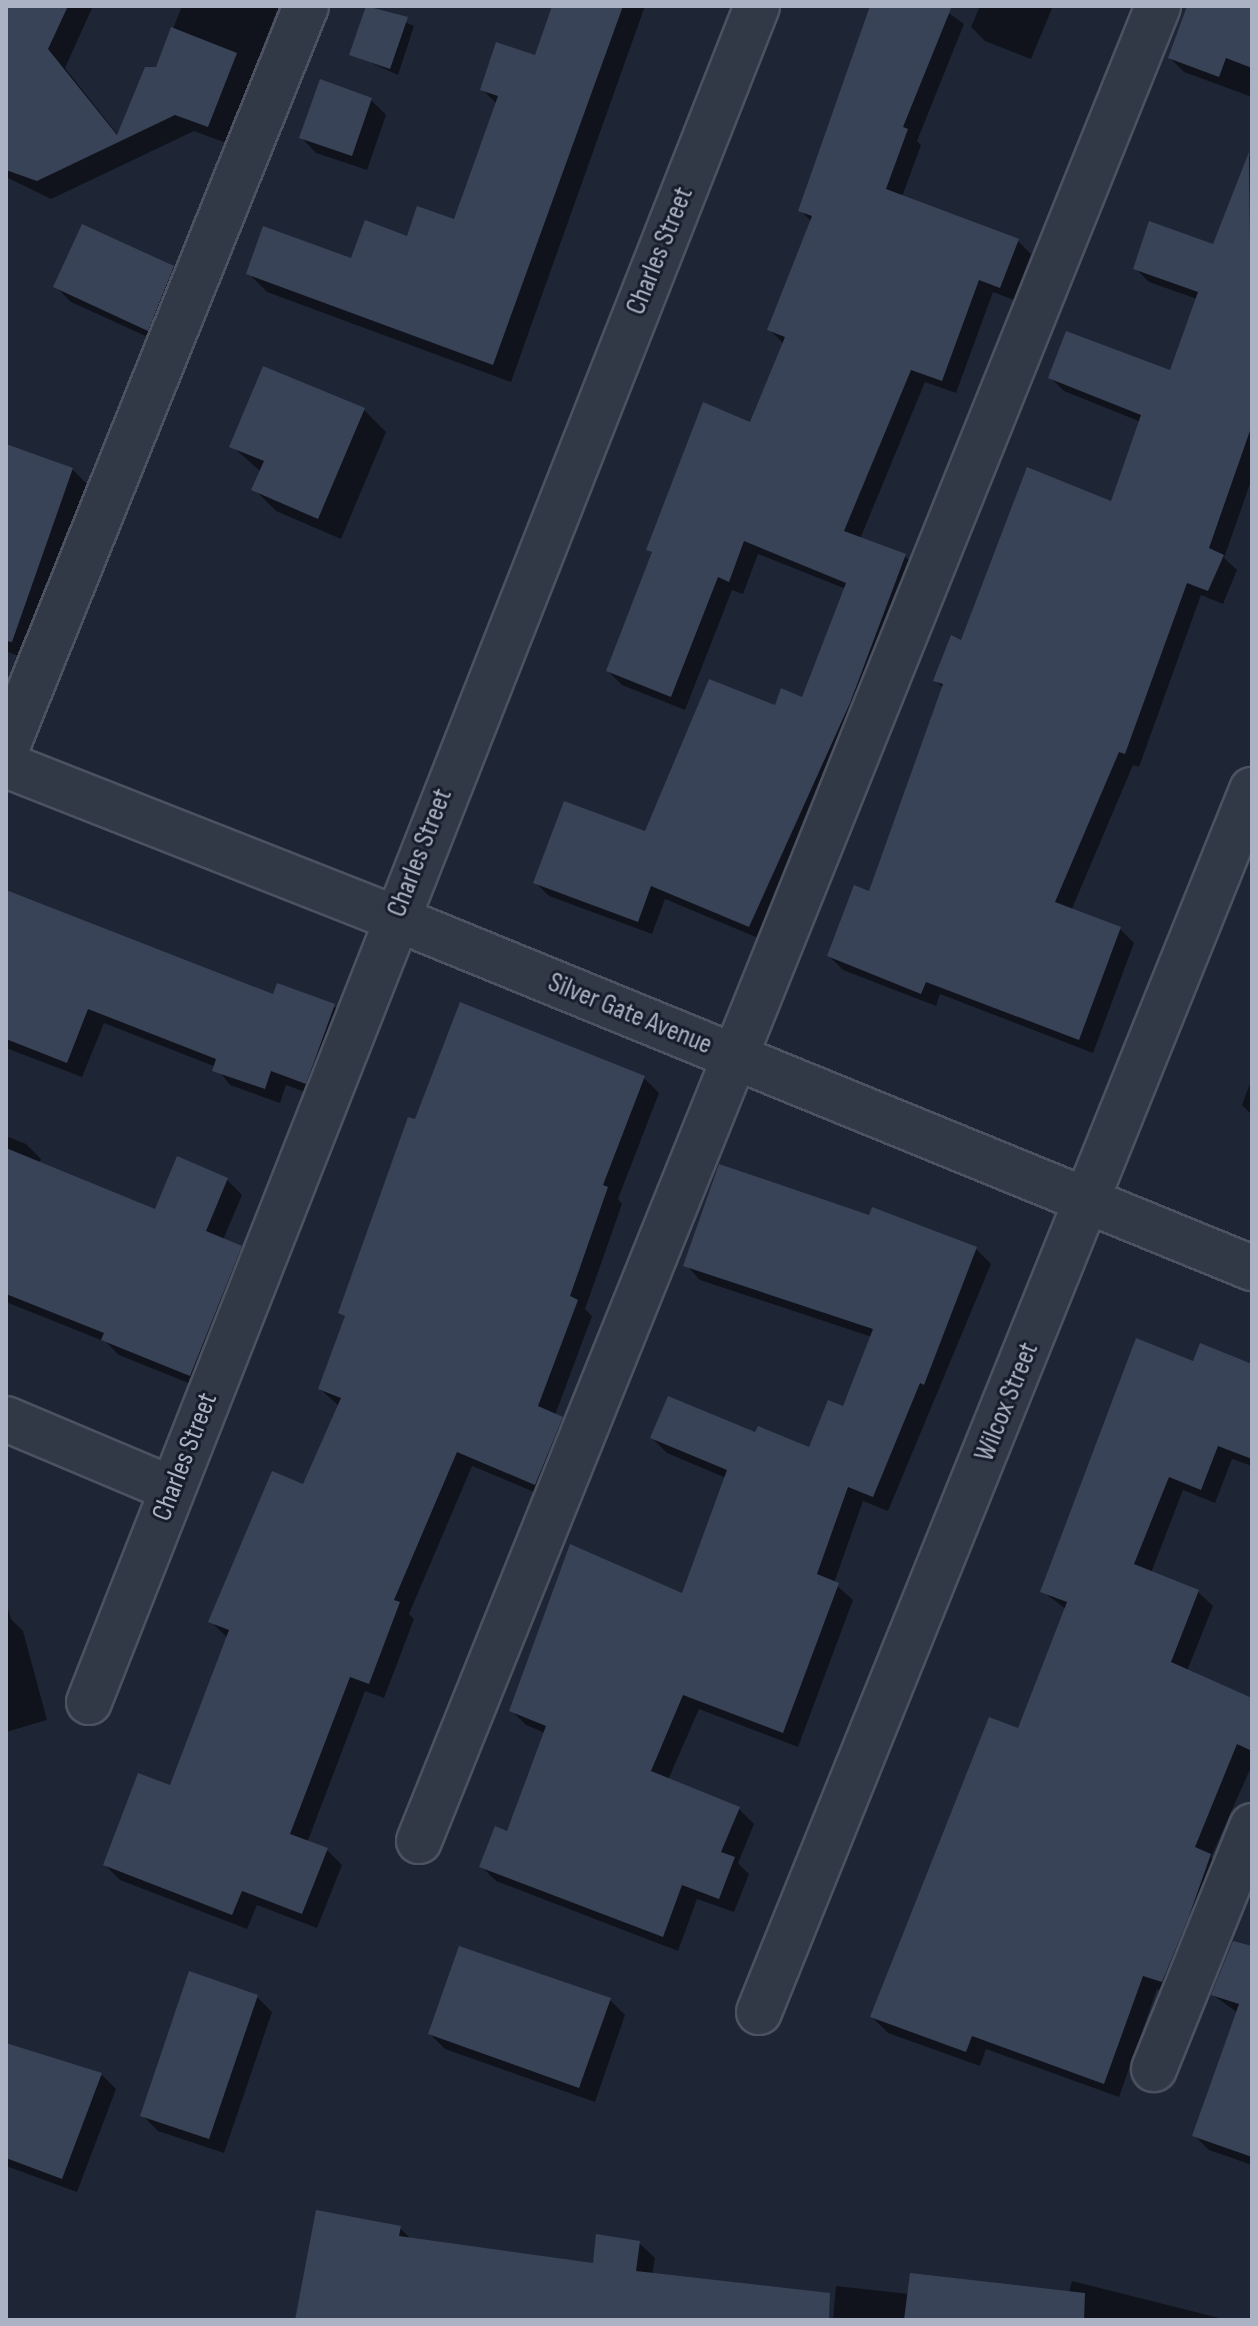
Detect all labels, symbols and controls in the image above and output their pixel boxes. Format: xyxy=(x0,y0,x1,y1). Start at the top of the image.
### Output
street label: Charles Street xyxy=(619,182,701,320)
street label: Charles Street xyxy=(380,784,460,922)
street label: Silver Gate Avenue xyxy=(543,966,717,1062)
street label: Wilcox Street xyxy=(968,1338,1046,1466)
street label: Charles Street xyxy=(145,1388,225,1526)

